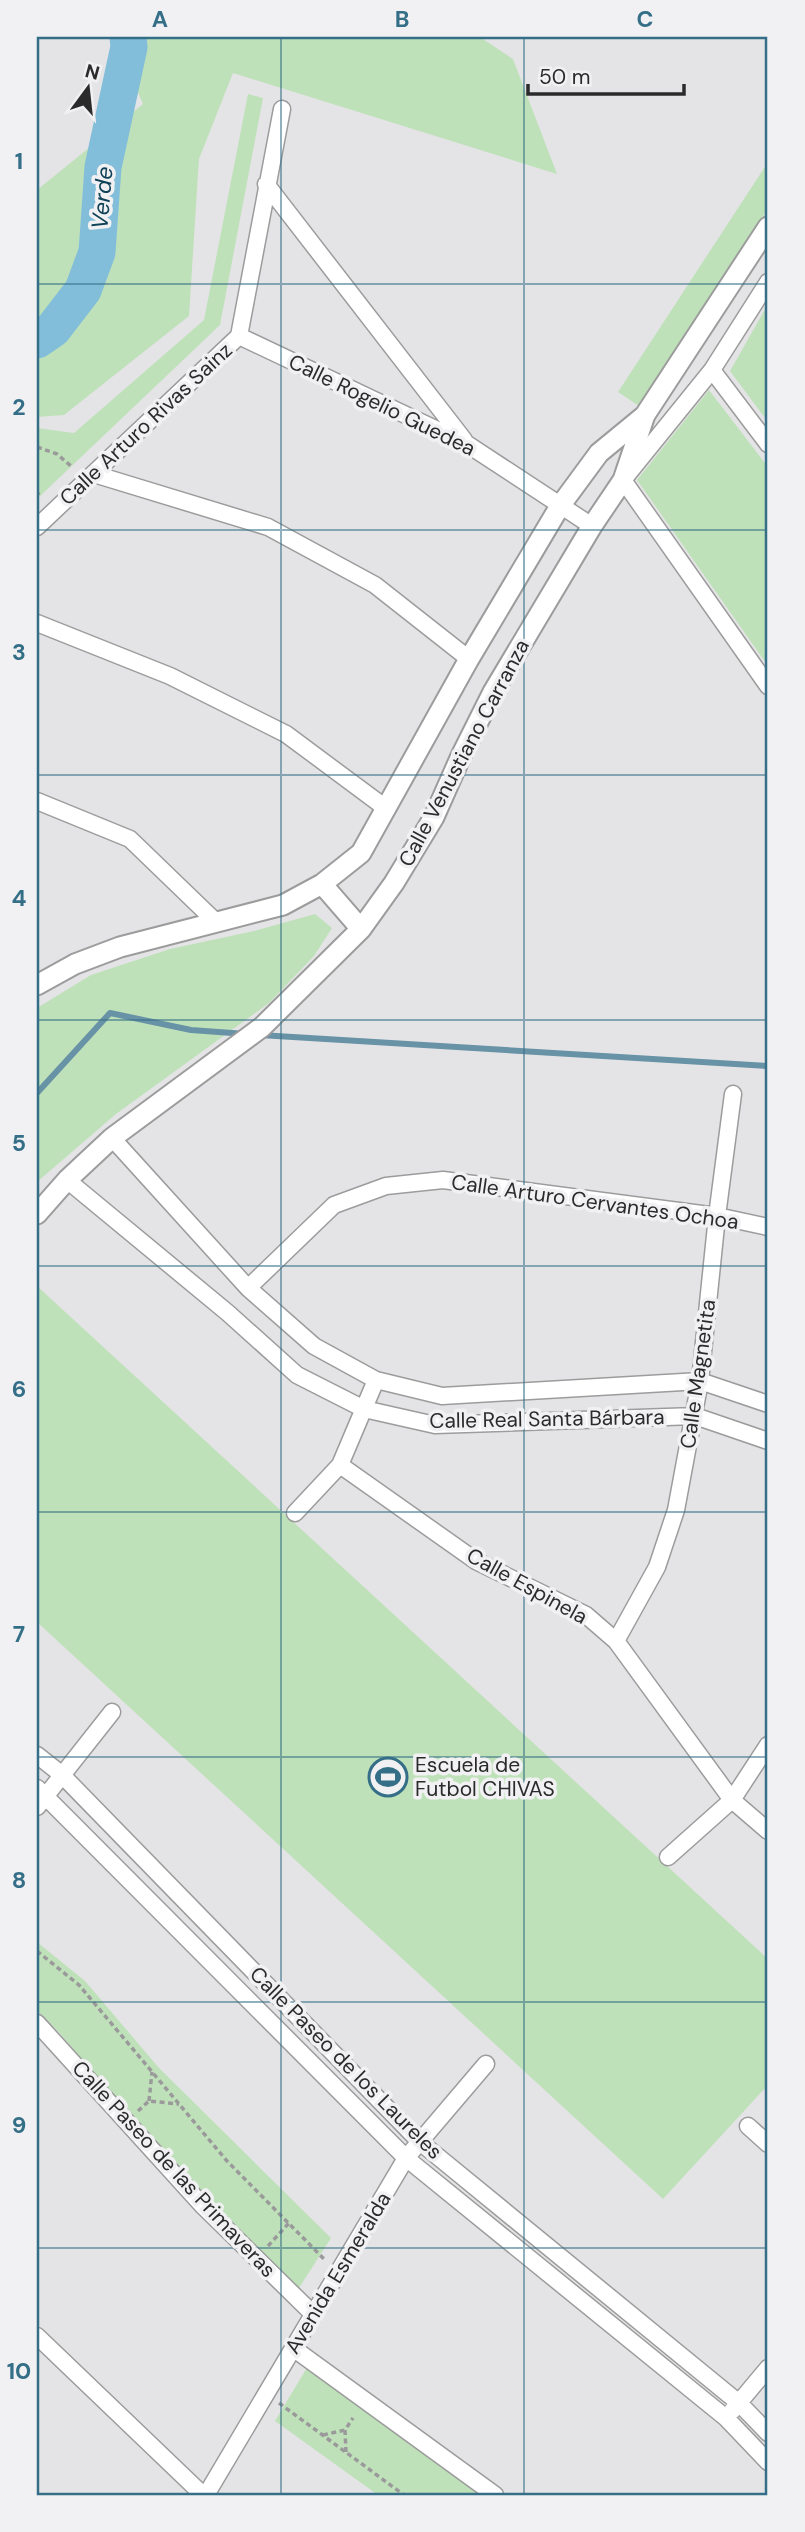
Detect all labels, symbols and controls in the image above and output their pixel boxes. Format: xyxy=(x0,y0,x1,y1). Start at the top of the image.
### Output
text: A xyxy=(152,4,168,34)
text: B xyxy=(395,4,409,34)
text: C xyxy=(637,4,653,34)
north arrow xyxy=(52,52,122,122)
scale bar xyxy=(528,52,684,96)
text: N xyxy=(82,58,102,86)
text: 50 m xyxy=(539,63,590,91)
text: 1 xyxy=(15,146,23,176)
water label: Verde xyxy=(84,165,120,231)
street label: Calle Arturo Rivas Sainz xyxy=(54,336,238,512)
street label: Calle Rogelio Guedea xyxy=(284,348,480,462)
text: 2 xyxy=(12,392,26,422)
street label: Calle Venustiano Carranza xyxy=(392,635,536,871)
text: 3 xyxy=(12,637,26,667)
text: 4 xyxy=(12,883,27,913)
text: 5 xyxy=(12,1128,26,1158)
street label: Calle Arturo Cervantes Ochoa xyxy=(450,1168,740,1236)
street label: Calle Magnetita xyxy=(674,1297,722,1451)
text: 6 xyxy=(12,1374,26,1404)
street label: Calle Real Santa Bárbara xyxy=(429,1403,665,1435)
street label: Calle Espinela xyxy=(462,1541,592,1631)
text: 7 xyxy=(13,1619,25,1649)
place label: Escuela de Futbol CHIVAS xyxy=(415,1751,555,1803)
sports icon: Escuela de Futbol CHIVAS xyxy=(367,1756,409,1798)
text: 8 xyxy=(12,1865,26,1895)
street label: Calle Paseo de los Laureles xyxy=(243,1960,449,2166)
street label: Calle Paseo de las Primaveras xyxy=(66,2055,282,2283)
text: 9 xyxy=(12,2110,26,2140)
street label: Avenida Esmeralda xyxy=(279,2187,397,2359)
text: 10 xyxy=(7,2356,31,2386)

